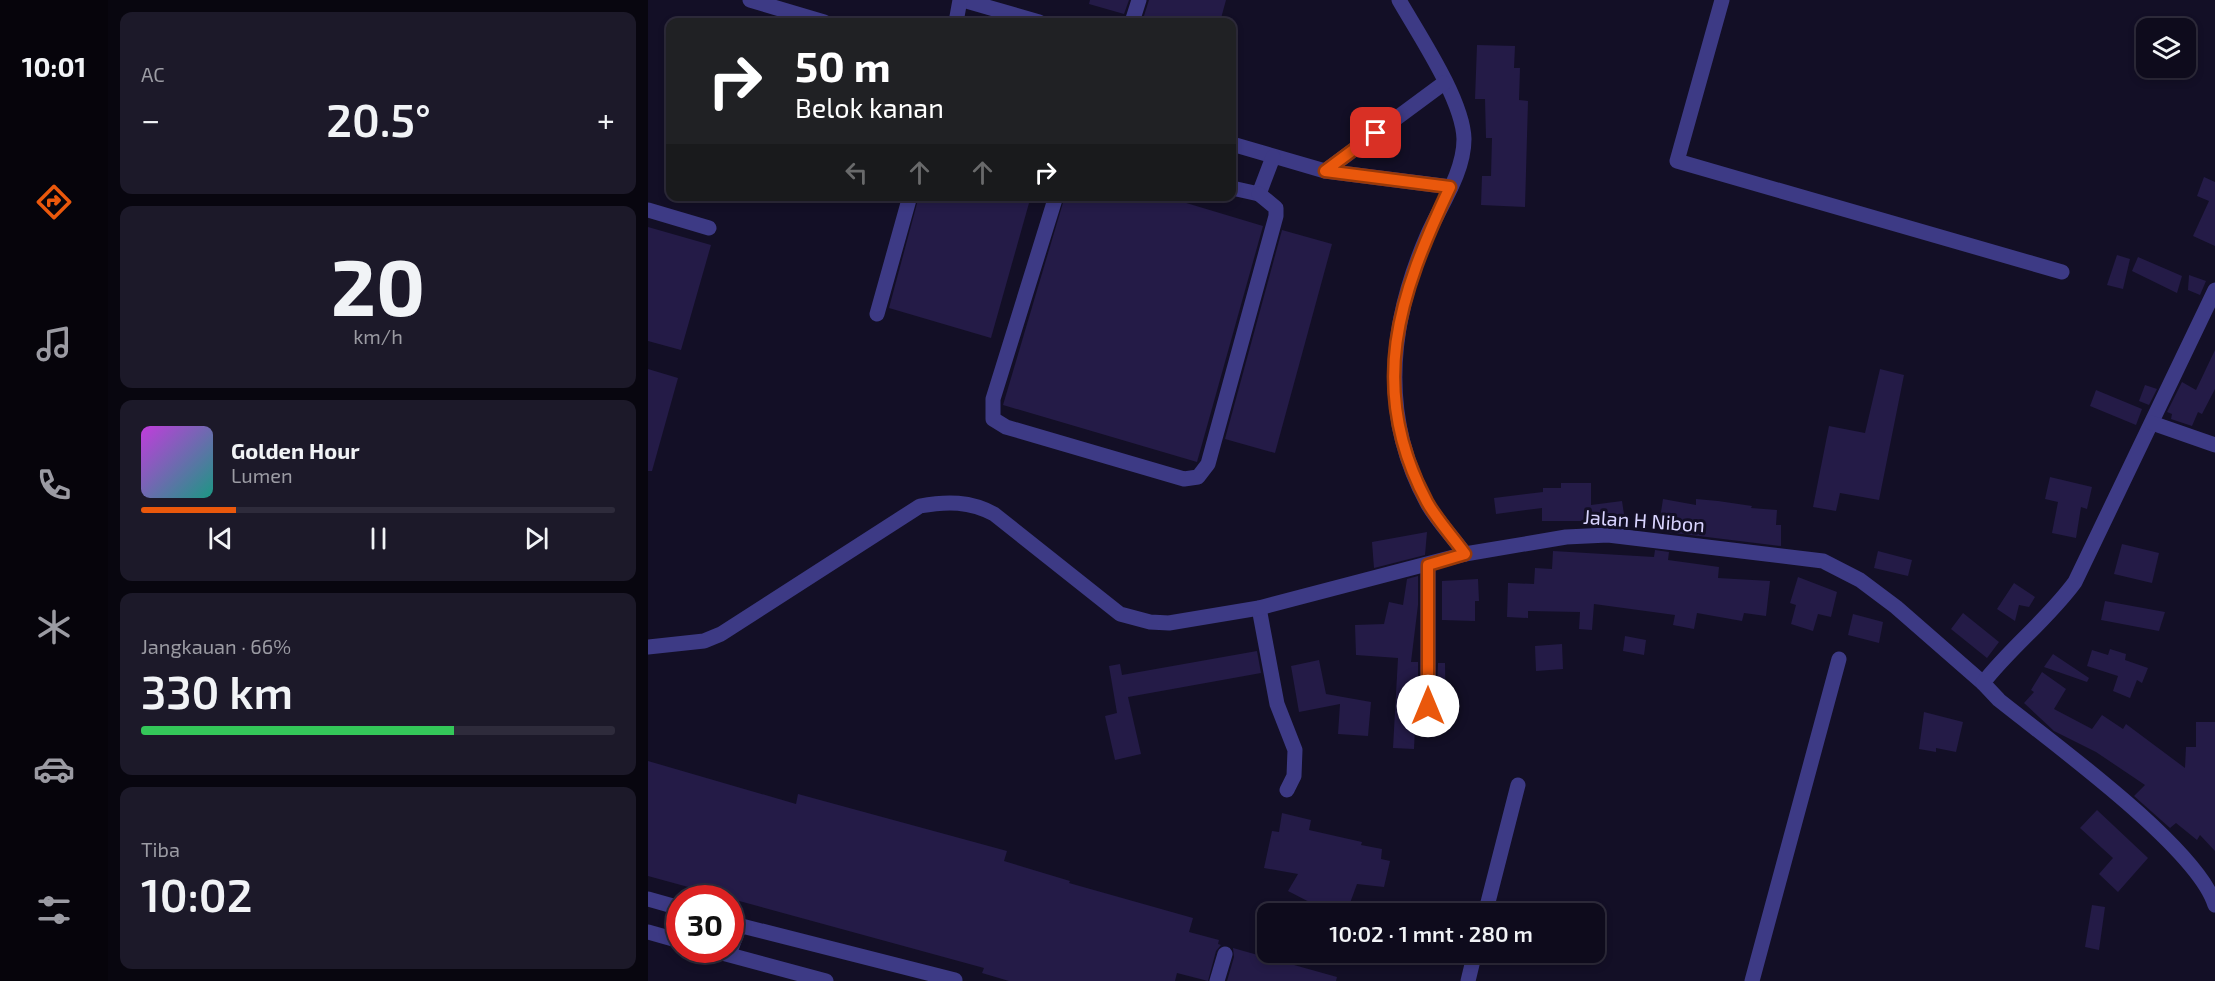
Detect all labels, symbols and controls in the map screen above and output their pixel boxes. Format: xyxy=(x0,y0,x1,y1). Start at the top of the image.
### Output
map controls xyxy=(2136,18,2196,78)
button: layers xyxy=(2136,18,2196,78)
text: 50 m xyxy=(795,40,891,90)
icon: right xyxy=(696,42,774,120)
text: 10:01 xyxy=(22,50,86,82)
text: AC xyxy=(141,62,165,86)
text: Belok kanan xyxy=(795,91,944,123)
text: 20.5° xyxy=(326,92,431,146)
text: − xyxy=(141,99,160,139)
text: + xyxy=(597,99,615,139)
pin xyxy=(1350,107,1401,158)
icon: arrive xyxy=(1359,116,1392,149)
icon: left xyxy=(840,156,873,189)
icon: ahead xyxy=(903,156,936,189)
icon: ahead xyxy=(966,156,999,189)
icon: right xyxy=(1029,156,1062,189)
icon: directions xyxy=(33,181,75,223)
text: 20 xyxy=(331,238,425,332)
icon: music xyxy=(33,323,75,365)
text: km/h xyxy=(353,324,403,348)
text: Golden Hour xyxy=(231,437,360,463)
text: Lumen xyxy=(231,463,293,487)
icon: phone xyxy=(33,464,75,506)
street label: Jalan H Nibon xyxy=(1582,504,1706,536)
icon: previous xyxy=(204,522,237,555)
icon: pause xyxy=(362,522,395,555)
icon: next xyxy=(520,522,553,555)
icon: climate xyxy=(33,606,75,648)
text: Jangkauan · 66% xyxy=(141,634,291,658)
text: 330 km xyxy=(141,664,293,718)
position arrow xyxy=(1396,674,1460,738)
icon: car xyxy=(33,748,75,790)
text: Tiba xyxy=(141,837,180,861)
text: 10:02 xyxy=(141,867,252,921)
speed limit sign: 30 xyxy=(666,885,744,963)
icon: filters xyxy=(33,889,75,931)
text: 10:02 · 1 mnt · 280 m xyxy=(1329,920,1533,946)

